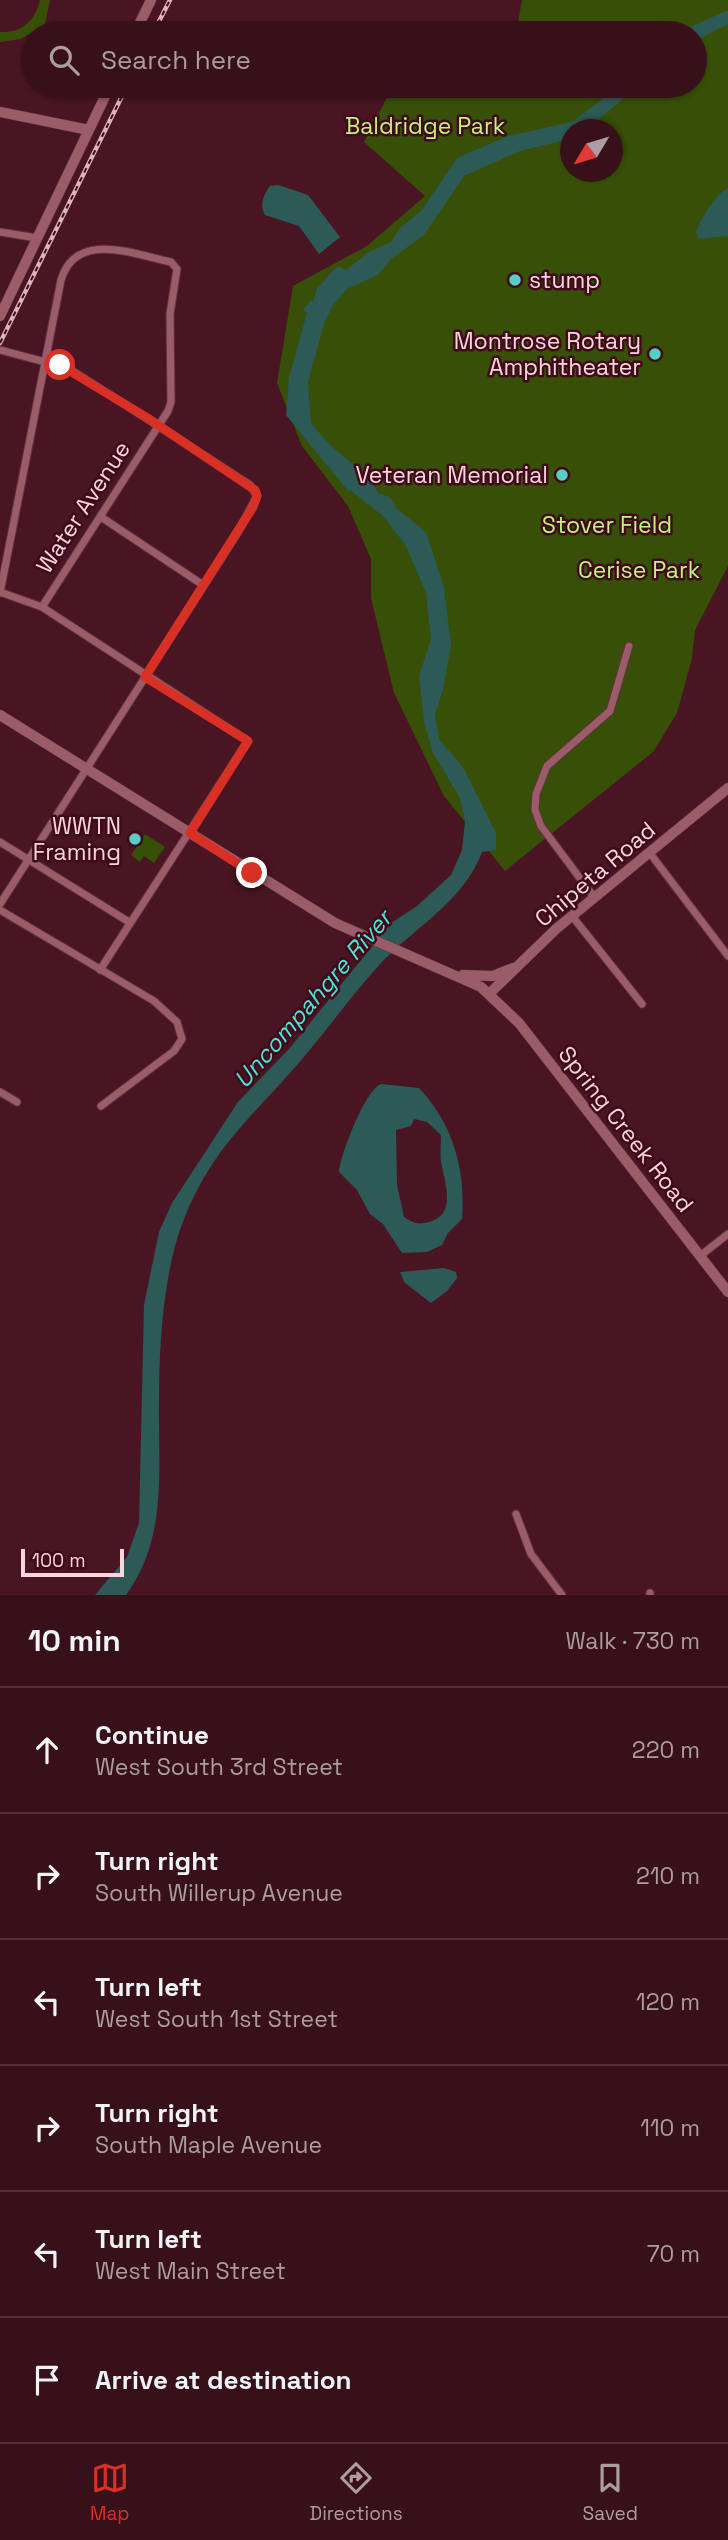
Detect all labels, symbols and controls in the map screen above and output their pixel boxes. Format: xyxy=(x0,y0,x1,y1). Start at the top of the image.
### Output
search box xyxy=(21,21,707,98)
icon: search xyxy=(45,41,83,79)
text: Search here xyxy=(101,43,251,77)
park label: Baldridge Park xyxy=(345,111,505,141)
north arrow xyxy=(560,119,623,182)
place label: stump xyxy=(529,265,600,295)
marker: stump xyxy=(507,272,523,288)
place label: Montrose Rotary Amphitheater xyxy=(454,326,641,382)
marker: Montrose Rotary Amphitheater xyxy=(647,346,663,362)
route start xyxy=(44,349,75,380)
street label: Water Avenue xyxy=(29,435,137,579)
place label: Veteran Memorial xyxy=(355,460,548,490)
marker: Veteran Memorial xyxy=(554,467,570,483)
park label: Stover Field xyxy=(542,510,672,540)
park label: Cerise Park xyxy=(578,555,700,585)
place label: WWTN Framing xyxy=(33,811,121,867)
street label: Chipeta Road xyxy=(528,815,662,933)
marker: WWTN Framing xyxy=(127,831,143,847)
route end xyxy=(236,857,267,888)
water label: Uncompahgre River xyxy=(227,901,400,1094)
street label: Spring Creek Road xyxy=(552,1040,700,1218)
scale bar xyxy=(21,1546,124,1578)
text: 100 m xyxy=(32,1548,86,1573)
text: 10 min xyxy=(28,1621,121,1660)
text: Walk · 730 m xyxy=(565,1626,700,1656)
text: Continue xyxy=(95,1718,209,1752)
icon: ahead xyxy=(28,1731,66,1769)
text: 220 m xyxy=(632,1735,700,1765)
text: West South 3rd Street xyxy=(95,1752,343,1782)
text: Turn right xyxy=(95,1844,219,1878)
icon: right xyxy=(28,1857,66,1895)
text: 210 m xyxy=(636,1861,700,1891)
text: South Willerup Avenue xyxy=(95,1878,343,1908)
text: Turn left xyxy=(95,1970,202,2004)
icon: left xyxy=(28,1983,66,2021)
text: 120 m xyxy=(636,1987,700,2017)
text: West South 1st Street xyxy=(95,2004,338,2034)
text: Turn right xyxy=(95,2096,219,2130)
icon: right xyxy=(28,2109,66,2147)
text: 110 m xyxy=(640,2113,700,2143)
text: South Maple Avenue xyxy=(95,2130,322,2160)
text: Turn left xyxy=(95,2222,202,2256)
icon: left xyxy=(28,2235,66,2273)
text: 70 m xyxy=(647,2239,700,2269)
text: West Main Street xyxy=(95,2256,286,2286)
icon: arrive xyxy=(28,2361,66,2399)
text: Arrive at destination xyxy=(95,2363,352,2397)
tab: Map xyxy=(90,2459,130,2526)
tab: Directions xyxy=(310,2459,403,2526)
tab: Saved xyxy=(583,2459,638,2526)

